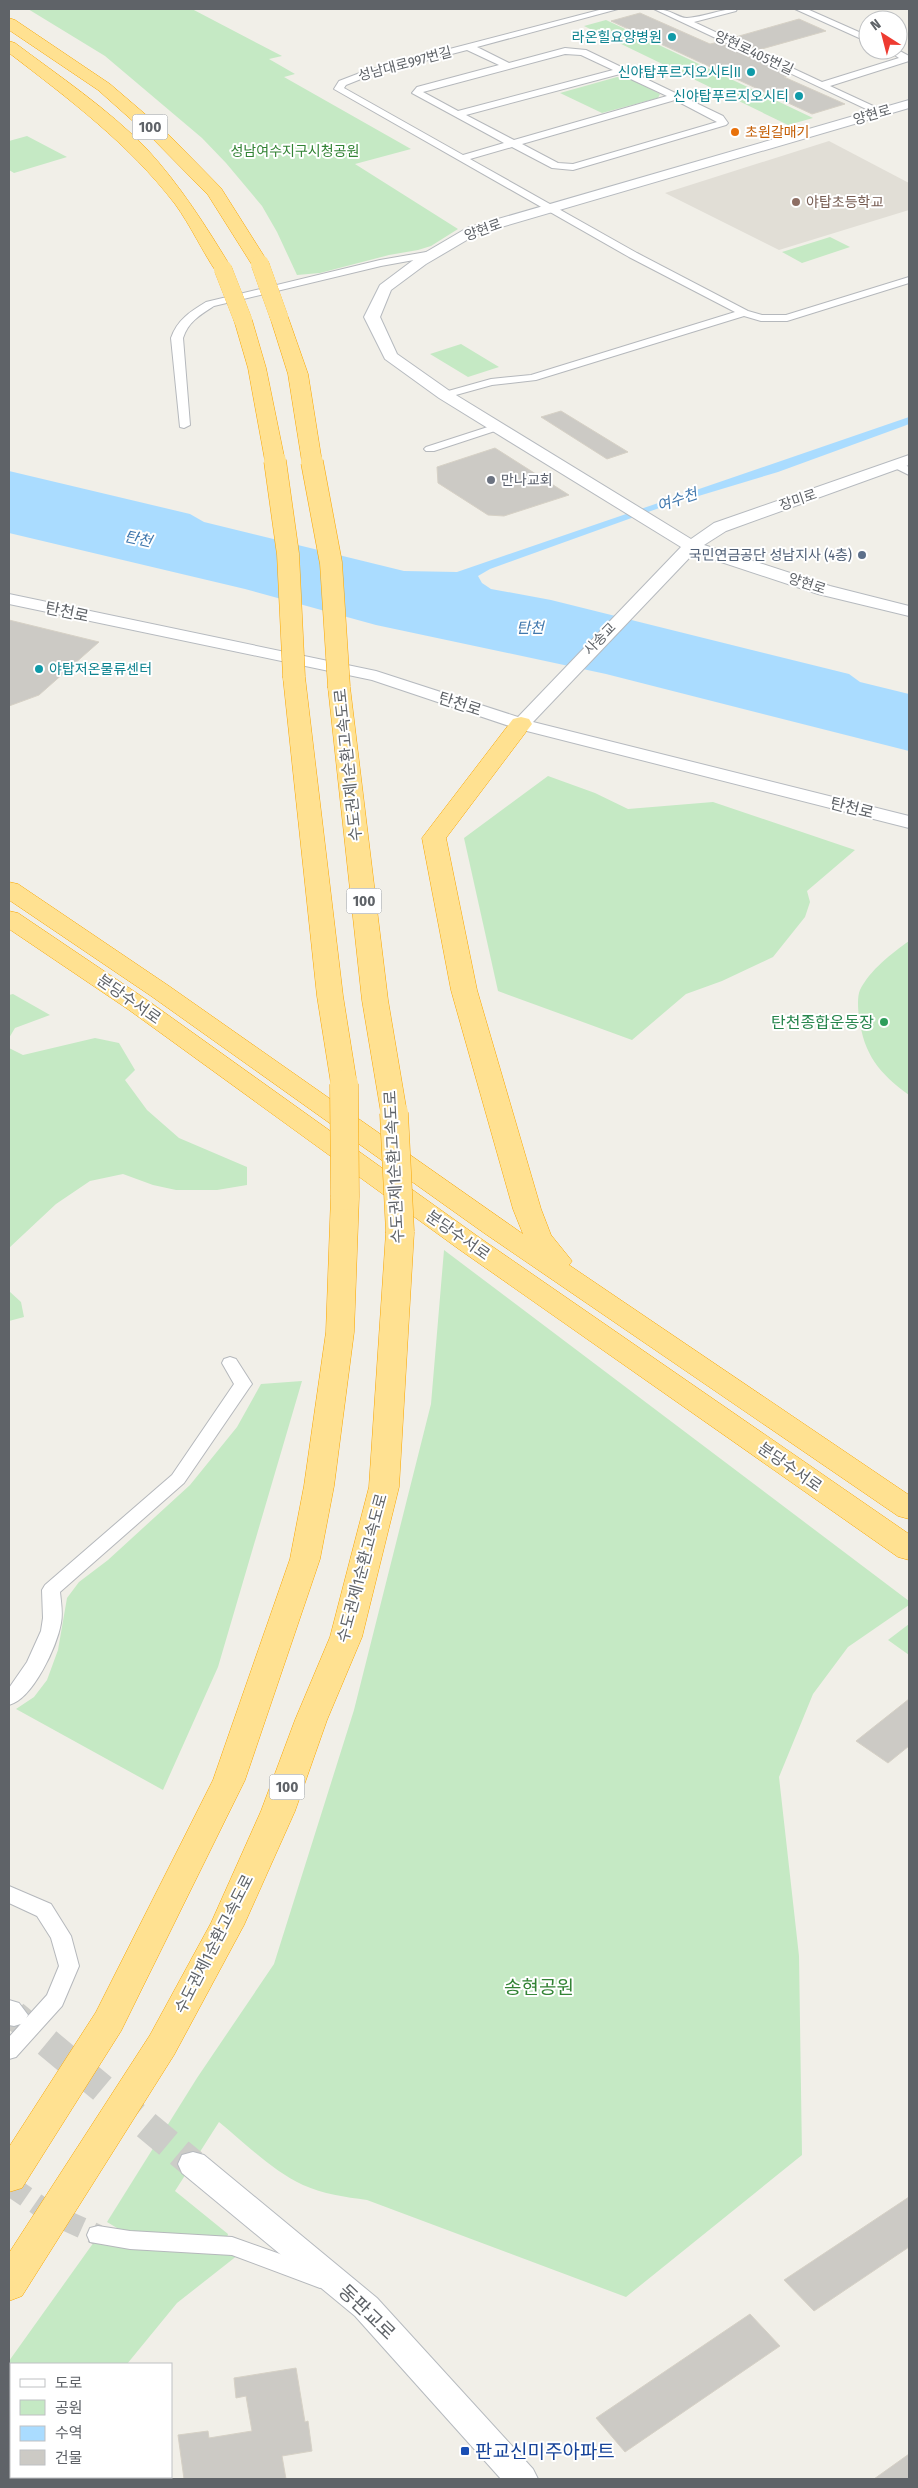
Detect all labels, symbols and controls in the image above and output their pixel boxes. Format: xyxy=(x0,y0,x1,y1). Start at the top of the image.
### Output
north arrow xyxy=(858,10,908,60)
text: N xyxy=(867,16,884,34)
street label: 양현로405번길 xyxy=(712,27,796,79)
place label: 라온힐요양병원 xyxy=(572,29,662,46)
marker: 라온힐요양병원 xyxy=(666,31,678,43)
street label: 성남대로997번길 xyxy=(356,43,454,85)
place label: 신야탑푸르지오시티II xyxy=(618,64,741,81)
marker: 신야탑푸르지오시티II xyxy=(745,66,757,78)
place label: 신야탑푸르지오시티 xyxy=(673,88,789,105)
marker: 신야탑푸르지오시티 xyxy=(793,90,805,102)
street label: 양현로 xyxy=(851,101,893,128)
road number: 100 xyxy=(132,114,168,140)
place label: 초원갈매기 xyxy=(745,124,809,141)
marker: 초원갈매기 xyxy=(729,126,741,138)
park label: 성남여수지구시청공원 xyxy=(231,143,359,160)
place label: 야탑초등학교 xyxy=(806,194,883,211)
marker: 야탑초등학교 xyxy=(790,196,802,208)
street label: 양현로 xyxy=(462,215,504,245)
place label: 만나교회 xyxy=(501,472,553,489)
marker: 만나교회 xyxy=(485,474,497,486)
water label: 여수천 xyxy=(654,484,702,515)
street label: 장미로 xyxy=(777,486,819,514)
water label: 탄천 xyxy=(123,527,156,551)
place label: 국민연금공단 성남지사 (4층) xyxy=(689,547,852,564)
marker: 국민연금공단 성남지사 (4층) xyxy=(856,549,868,561)
street label: 양현로 xyxy=(786,570,828,598)
street label: 탄천로 xyxy=(43,598,91,626)
water label: 탄천 xyxy=(516,619,546,637)
street label: 사송교 xyxy=(580,619,620,659)
place label: 야탑저온물류센터 xyxy=(49,661,152,678)
marker: 야탑저온물류센터 xyxy=(33,663,45,675)
street label: 수도권제1순환고속도로 xyxy=(331,687,365,842)
street label: 탄천로 xyxy=(436,688,484,720)
street label: 탄천로 xyxy=(828,793,876,823)
road number: 100 xyxy=(346,888,382,914)
street label: 분당수서로 xyxy=(93,970,165,1028)
place label: 탄천종합운동장 xyxy=(771,1013,874,1032)
marker: 탄천종합운동장 xyxy=(878,1016,890,1028)
street label: 수도권제1순환고속도로 xyxy=(380,1090,408,1244)
street label: 분당수서로 xyxy=(422,1206,494,1264)
street label: 분당수서로 xyxy=(754,1438,826,1496)
street label: 수도권제1순환고속도로 xyxy=(333,1491,391,1645)
road number: 100 xyxy=(270,1774,304,1800)
street label: 수도권제1순환고속도로 xyxy=(171,1871,257,2017)
park label: 송현공원 xyxy=(504,1976,574,1999)
street label: 동판교로 xyxy=(334,2279,400,2345)
legend xyxy=(10,2363,172,2478)
text: 도로 xyxy=(55,2374,83,2392)
text: 공원 xyxy=(55,2399,83,2417)
text: 수역 xyxy=(55,2424,83,2442)
place label: 판교신미주아파트 xyxy=(475,2440,615,2463)
marker: 판교신미주아파트 xyxy=(459,2445,471,2457)
text: 건물 xyxy=(55,2449,83,2467)

